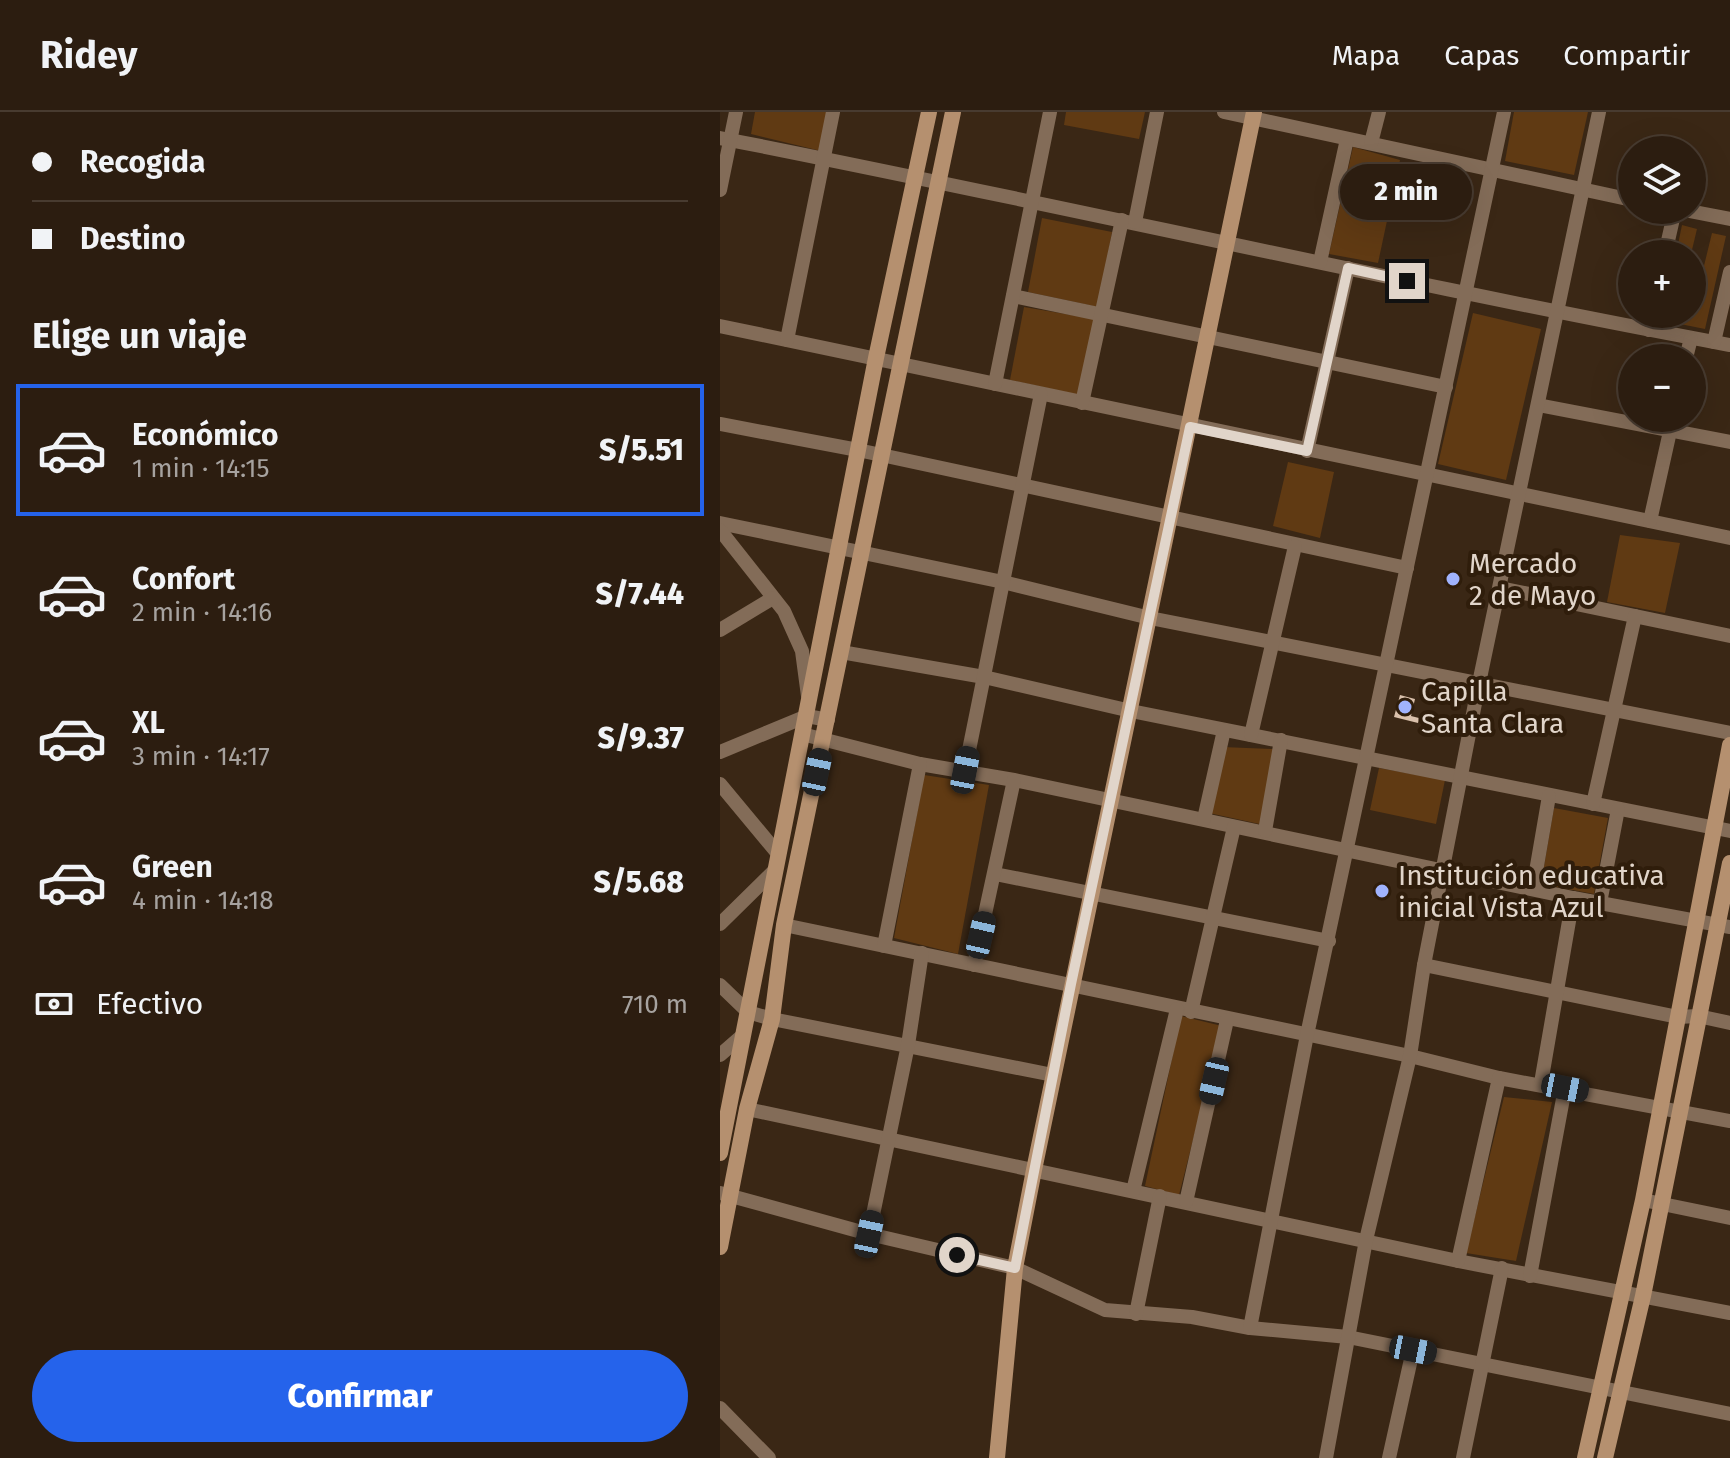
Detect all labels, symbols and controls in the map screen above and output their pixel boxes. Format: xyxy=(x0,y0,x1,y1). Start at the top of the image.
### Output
text: Ridey xyxy=(40,32,137,78)
text: Mapa xyxy=(1332,39,1400,72)
text: Capas xyxy=(1444,39,1519,72)
text: Compartir xyxy=(1563,39,1690,72)
map controls xyxy=(1618,136,1706,432)
button: layers xyxy=(1618,136,1706,224)
text: Recogida xyxy=(80,144,205,180)
callout: 2 min xyxy=(1341,165,1473,221)
text: 2 min xyxy=(1374,176,1438,207)
text: Destino xyxy=(80,221,185,257)
button: + xyxy=(1618,240,1706,328)
route end xyxy=(1389,263,1425,299)
text: Elige un viaje xyxy=(32,314,247,358)
button: − xyxy=(1618,344,1706,432)
icon: car xyxy=(36,414,108,486)
text: Económico xyxy=(132,417,278,453)
text: S/5.51 xyxy=(599,432,684,468)
text: 1 min · 14:15 xyxy=(132,453,270,484)
place label: Mercado 2 de Mayo xyxy=(1469,547,1596,612)
icon: car xyxy=(36,558,108,630)
text: Confort xyxy=(132,561,235,597)
marker: Mercado 2 de Mayo xyxy=(1444,570,1462,588)
text: S/7.44 xyxy=(596,576,684,612)
text: 2 min · 14:16 xyxy=(132,597,272,628)
place label: Capilla Santa Clara xyxy=(1421,675,1564,740)
marker: Capilla Santa Clara xyxy=(1396,698,1414,716)
icon: car xyxy=(36,702,108,774)
text: XL xyxy=(132,705,165,741)
text: S/9.37 xyxy=(597,720,684,756)
text: 3 min · 14:17 xyxy=(132,741,270,772)
car xyxy=(949,744,981,796)
car xyxy=(800,746,834,798)
icon: car xyxy=(36,846,108,918)
text: Green xyxy=(132,849,213,885)
place label: Institución educativa inicial Vista Azul xyxy=(1398,859,1665,924)
text: S/5.68 xyxy=(593,864,684,900)
marker: Institución educativa inicial Vista Azul xyxy=(1373,882,1391,900)
text: 4 min · 14:18 xyxy=(132,885,273,916)
car xyxy=(964,909,998,961)
icon: cash xyxy=(32,982,76,1026)
text: Efectivo xyxy=(96,986,203,1022)
text: 710 m xyxy=(622,989,688,1020)
car xyxy=(1197,1055,1231,1107)
car xyxy=(1539,1072,1591,1104)
car xyxy=(852,1208,886,1260)
route start xyxy=(939,1237,975,1273)
car xyxy=(1387,1334,1439,1366)
button: Confirmar xyxy=(32,1350,688,1442)

